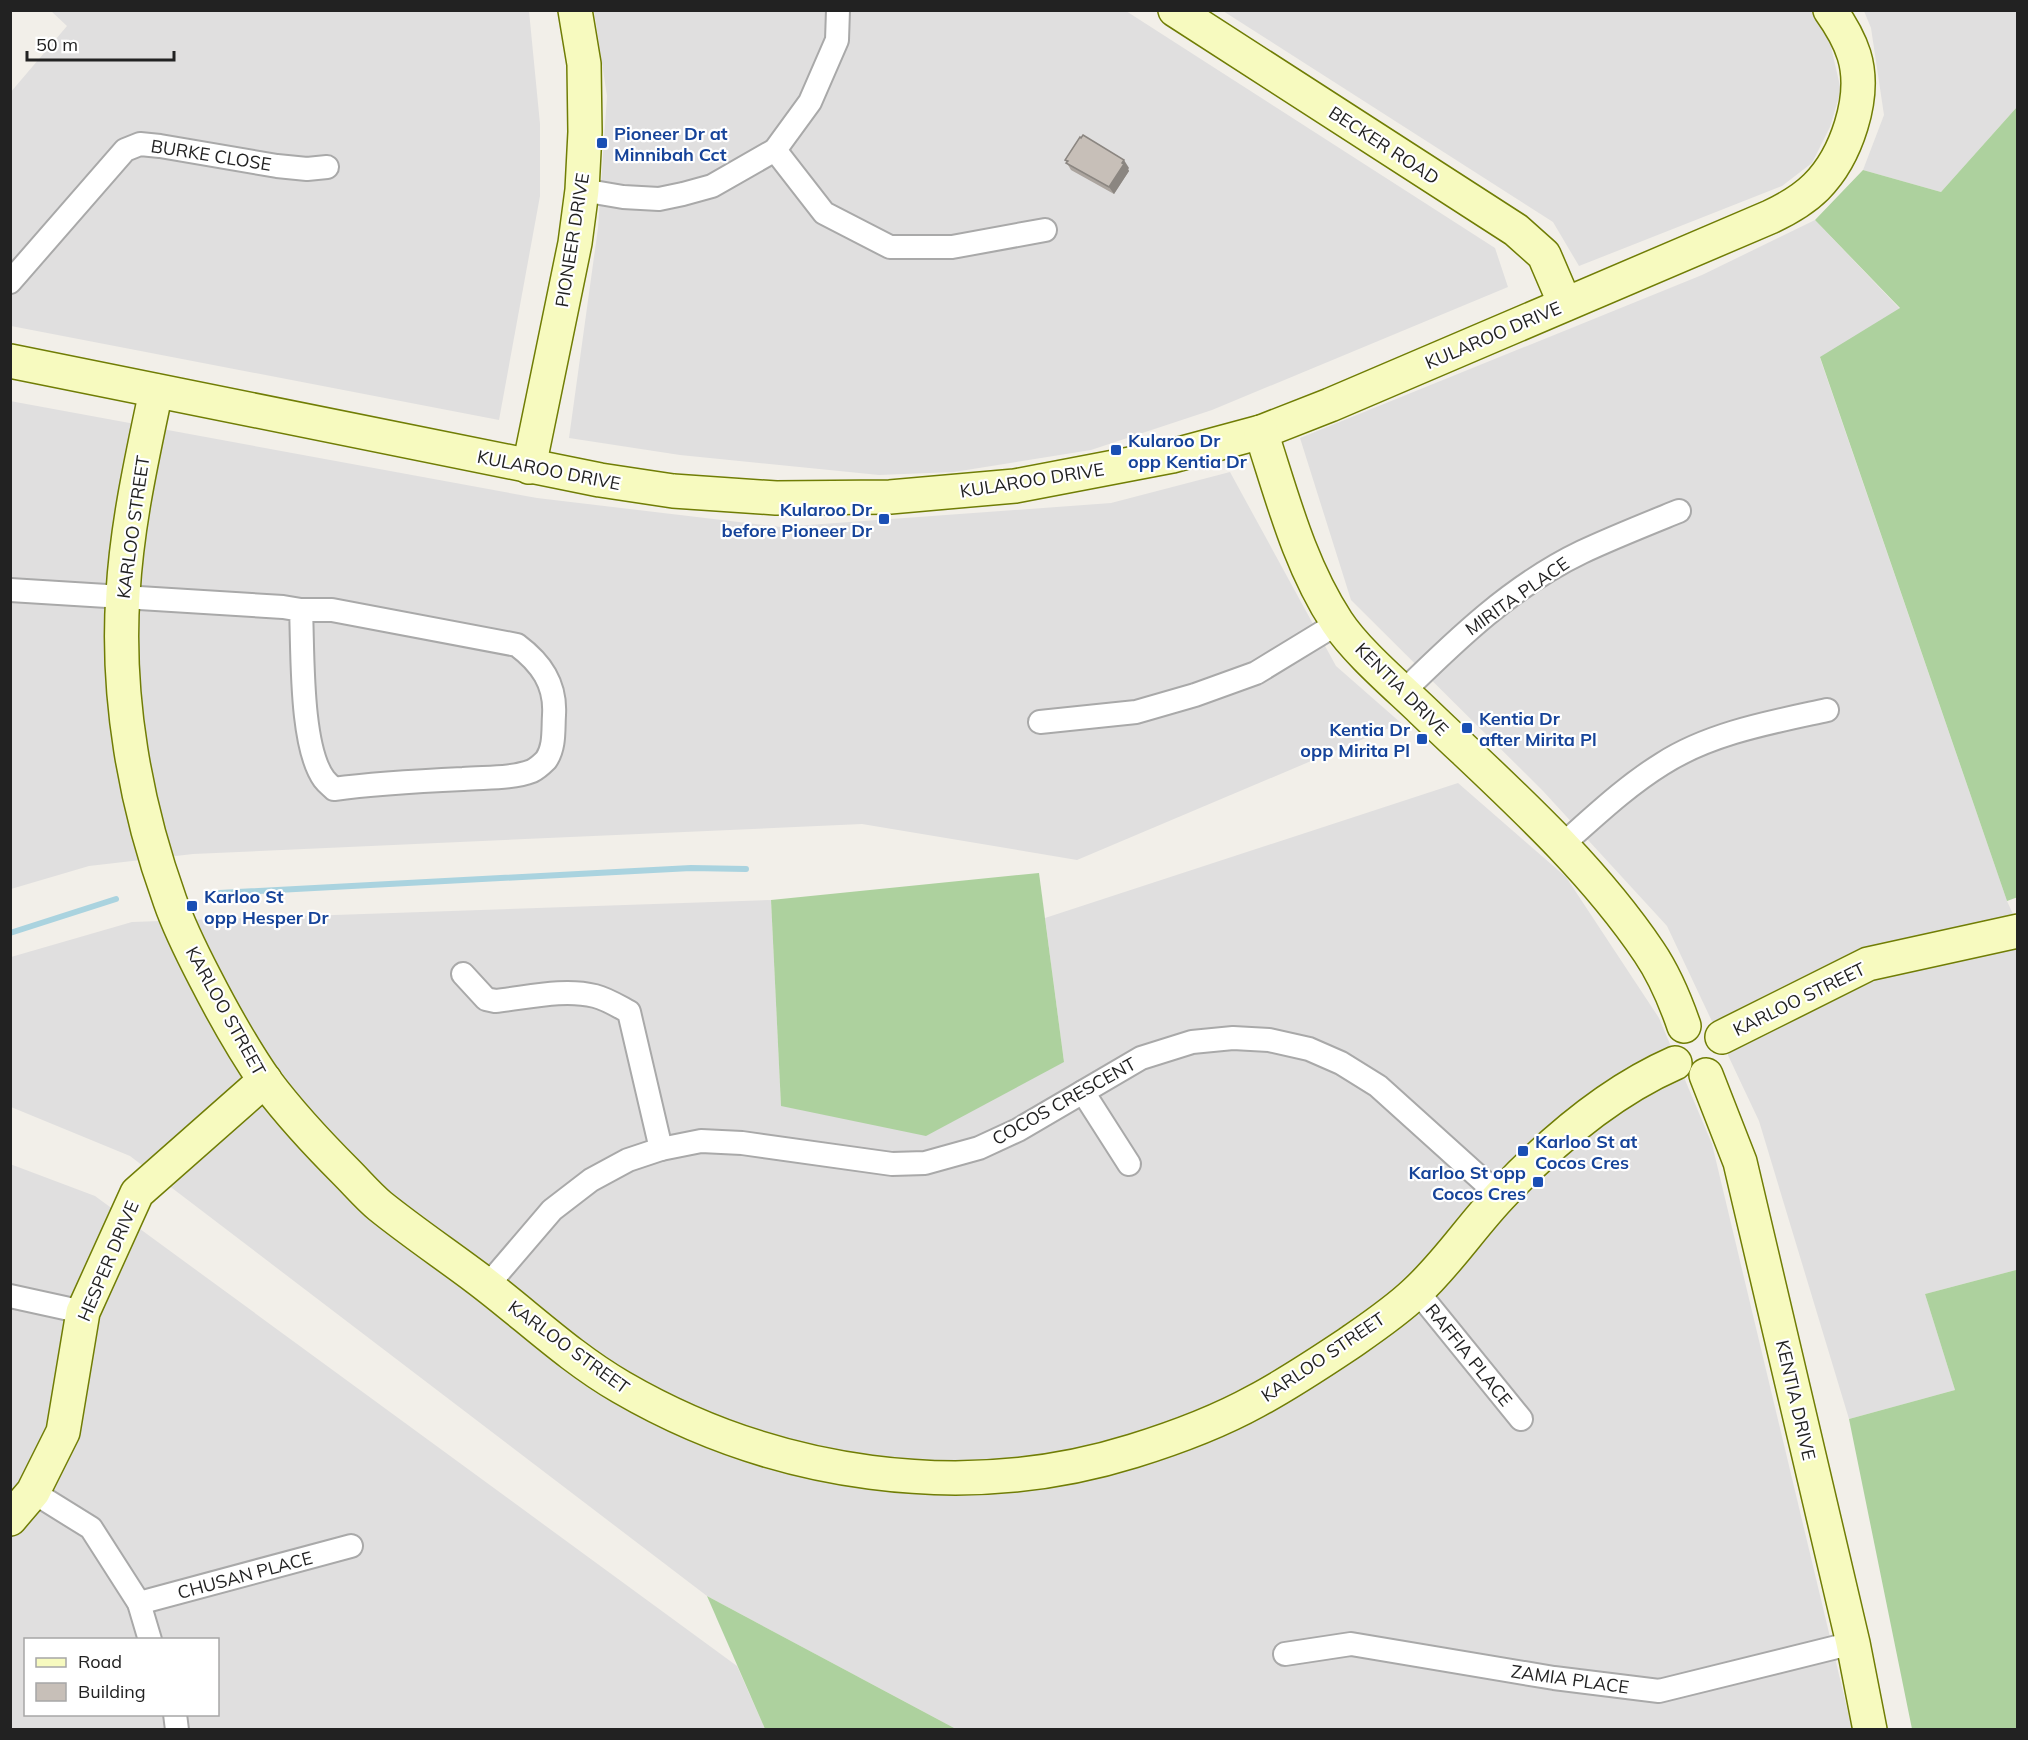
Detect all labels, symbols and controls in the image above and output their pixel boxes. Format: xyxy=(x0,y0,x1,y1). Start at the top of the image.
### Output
scale bar xyxy=(27,24,174,62)
text: 50 m xyxy=(36,33,78,56)
street label: BECKER ROAD xyxy=(1325,101,1443,189)
place label: Pioneer Dr at Minnibah Cct xyxy=(614,122,728,166)
street label: BURKE CLOSE xyxy=(149,134,273,176)
marker: Pioneer Dr at Minnibah Cct xyxy=(595,136,609,150)
street label: PIONEER DRIVE xyxy=(550,171,594,309)
street label: KULAROO DRIVE xyxy=(1421,296,1565,374)
place label: Kularoo Dr opp Kentia Dr xyxy=(1128,429,1248,473)
marker: Kularoo Dr opp Kentia Dr xyxy=(1109,443,1123,457)
street label: KULAROO DRIVE xyxy=(475,445,623,495)
street label: KARLOO STREET xyxy=(112,454,154,600)
street label: KULAROO DRIVE xyxy=(958,457,1106,503)
place label: Kularoo Dr before Pioneer Dr xyxy=(722,498,873,542)
marker: Kularoo Dr before Pioneer Dr xyxy=(877,512,891,526)
street label: MIRITA PLACE xyxy=(1461,552,1573,640)
street label: KENTIA DRIVE xyxy=(1351,638,1453,740)
place label: Kentia Dr after Mirita Pl xyxy=(1479,707,1597,751)
place label: Kentia Dr opp Mirita Pl xyxy=(1300,718,1411,762)
marker: Kentia Dr after Mirita Pl xyxy=(1460,721,1474,735)
marker: Kentia Dr opp Mirita Pl xyxy=(1415,732,1429,746)
place label: Karloo St opp Hesper Dr xyxy=(204,885,329,929)
marker: Karloo St opp Hesper Dr xyxy=(185,899,199,913)
street label: KARLOO STREET xyxy=(181,942,271,1080)
street label: KARLOO STREET xyxy=(1729,957,1869,1041)
street label: COCOS CRESCENT xyxy=(988,1052,1140,1150)
place label: Karloo St at Cocos Cres xyxy=(1535,1130,1638,1174)
marker: Karloo St at Cocos Cres xyxy=(1516,1144,1530,1158)
place label: Karloo St opp Cocos Cres xyxy=(1409,1161,1526,1205)
marker: Karloo St opp Cocos Cres xyxy=(1531,1175,1545,1189)
street label: HESPER DRIVE xyxy=(72,1197,144,1325)
street label: KARLOO STREET xyxy=(504,1295,634,1399)
street label: RAFFIA PLACE xyxy=(1421,1299,1517,1411)
street label: KARLOO STREET xyxy=(1257,1307,1389,1407)
street label: KENTIA DRIVE xyxy=(1771,1338,1821,1462)
street label: CHUSAN PLACE xyxy=(175,1546,315,1604)
legend xyxy=(24,1638,219,1716)
text: Road xyxy=(78,1650,122,1673)
street label: ZAMIA PLACE xyxy=(1510,1659,1630,1699)
text: Building xyxy=(78,1680,146,1703)

